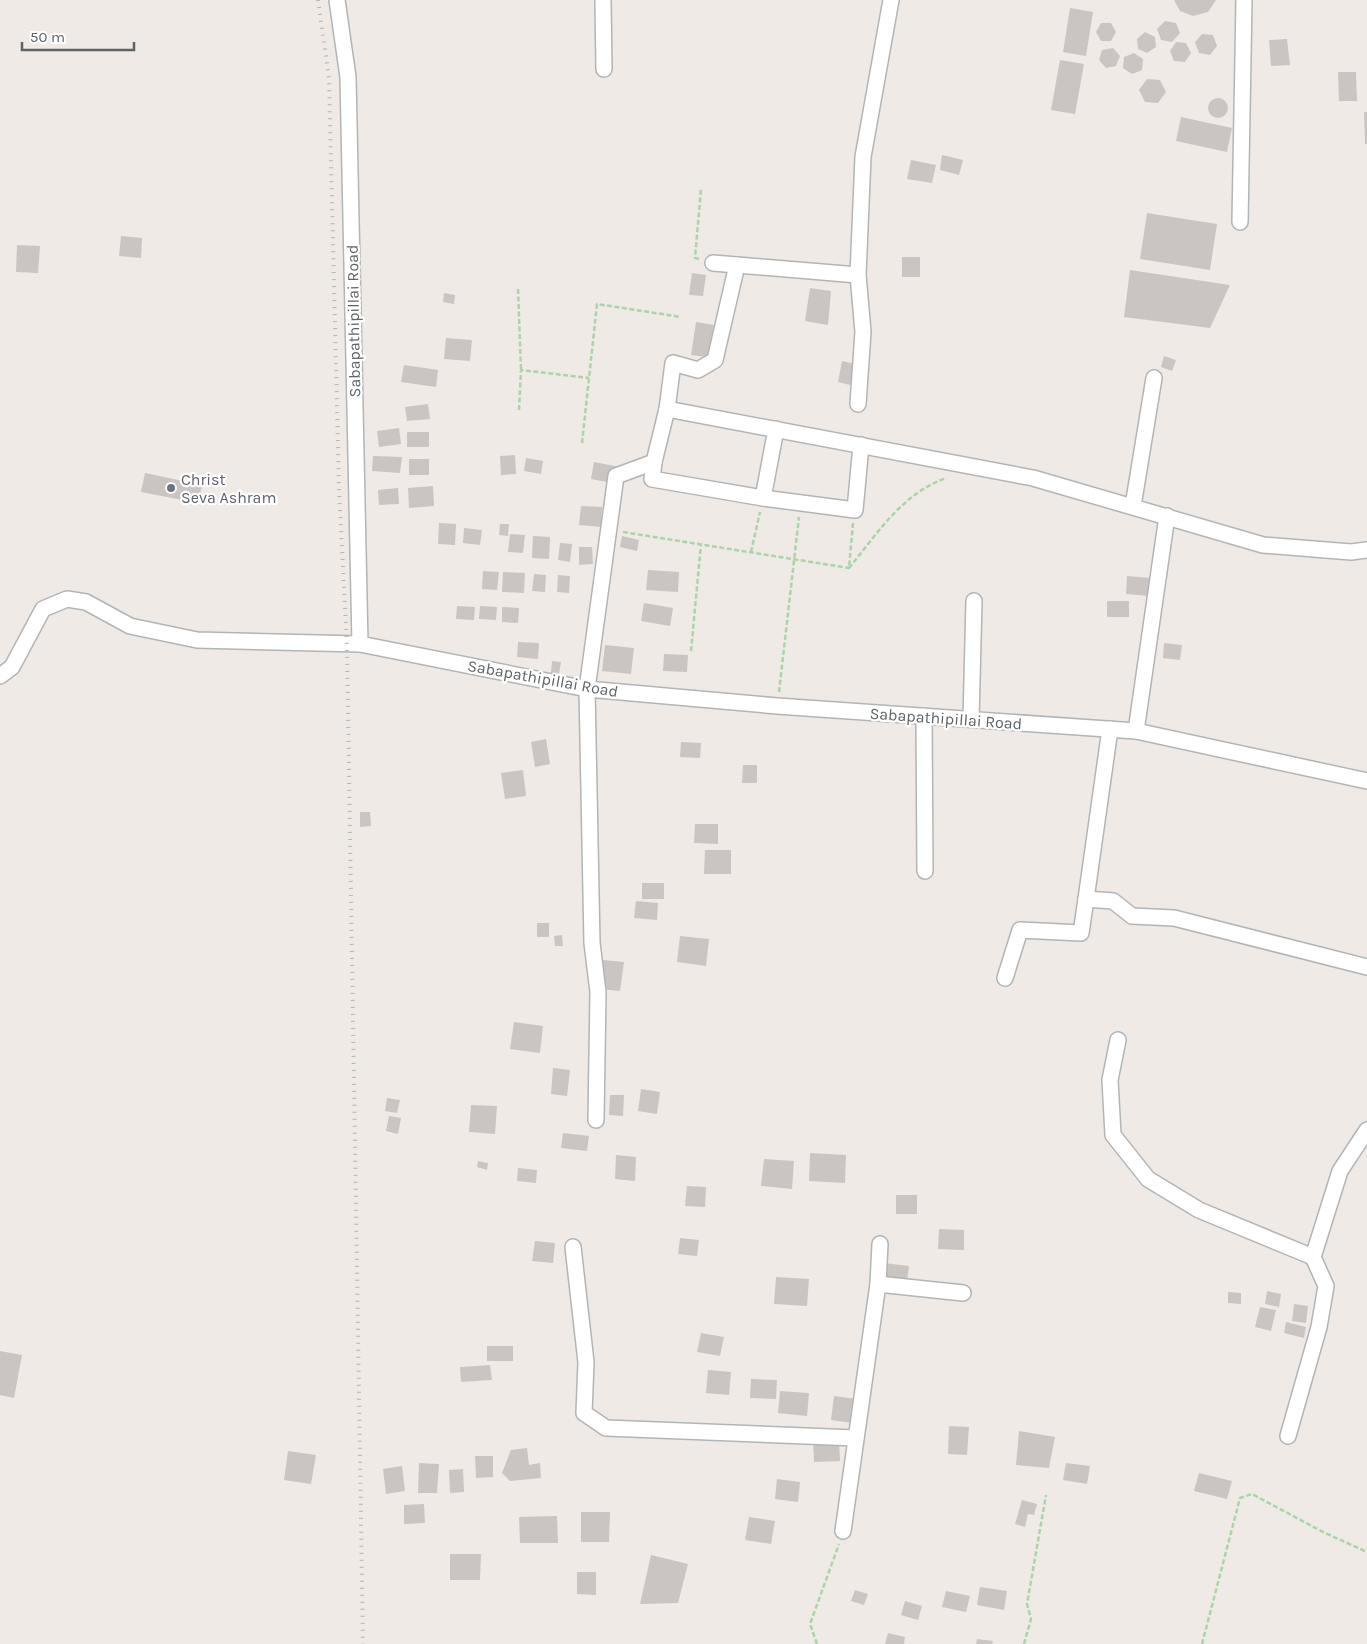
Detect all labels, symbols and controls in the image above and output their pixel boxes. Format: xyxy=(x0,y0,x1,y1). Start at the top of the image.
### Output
scale bar xyxy=(22,20,135,52)
text: 50 m xyxy=(30,28,65,46)
street label: Sabapathipillai Road xyxy=(343,245,364,397)
place label: Christ Seva Ashram xyxy=(181,470,276,507)
marker: Christ Seva Ashram xyxy=(165,482,177,494)
street label: Sabapathipillai Road xyxy=(466,656,620,701)
street label: Sabapathipillai Road xyxy=(869,704,1023,733)

